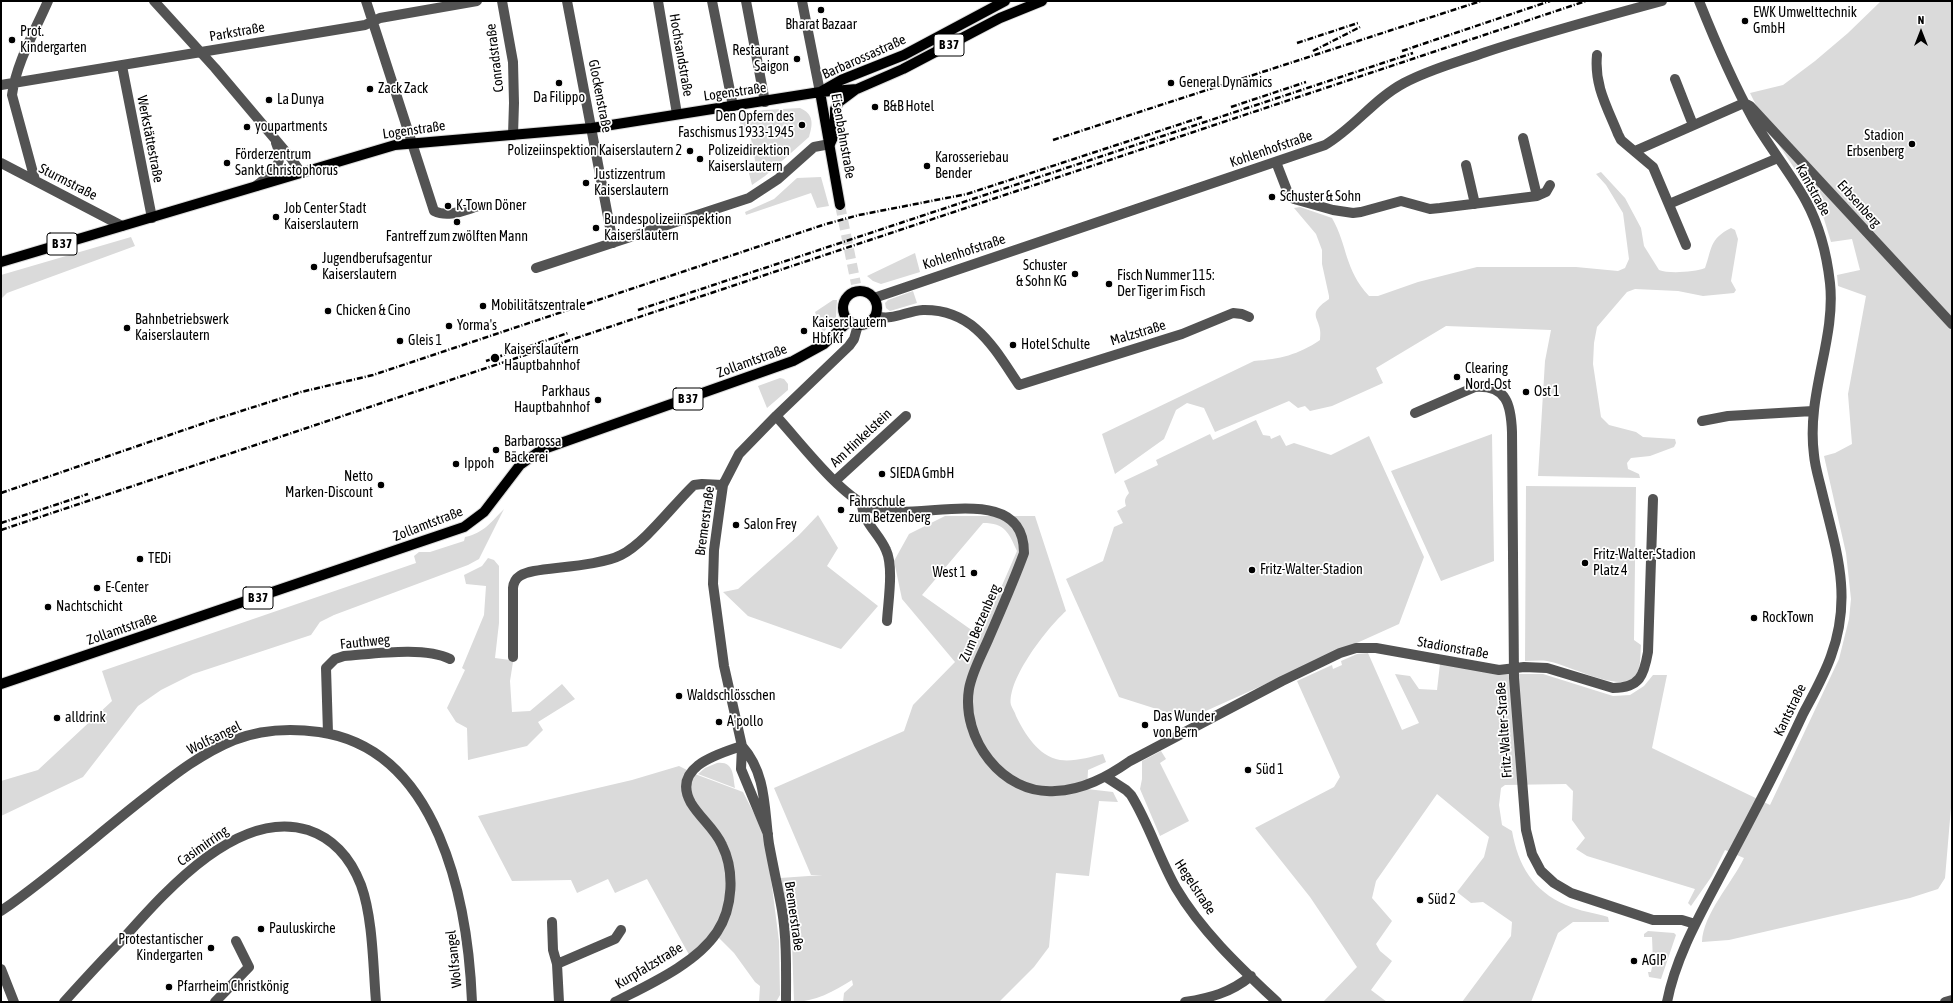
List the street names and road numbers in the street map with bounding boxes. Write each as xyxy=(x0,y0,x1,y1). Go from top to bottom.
street label: Hochsandstraße xyxy=(665,12,697,98)
street label: Parkstraße xyxy=(208,19,266,45)
street label: Conradstraße xyxy=(482,23,508,93)
street label: Barbarossastraße xyxy=(820,31,908,83)
road number: B 37 xyxy=(934,34,964,56)
street label: Glockenstraße xyxy=(585,58,615,134)
street label: Logenstraße xyxy=(703,79,767,105)
street label: Eisenbahnstraße xyxy=(827,92,859,180)
street label: Werkstättestraße xyxy=(133,94,167,184)
street label: Logenstraße xyxy=(382,117,446,143)
street label: Kohlenhofstraße xyxy=(1228,127,1314,171)
street label: Sturmstraße xyxy=(36,160,100,204)
street label: Kantstraße xyxy=(1792,161,1834,219)
street label: Erbsenberg xyxy=(1834,177,1884,231)
street label: Kohlenhofstraße xyxy=(920,231,1008,273)
road number: B 37 xyxy=(47,233,77,255)
street label: Malzstraße xyxy=(1108,317,1168,349)
street label: Zollamtstraße xyxy=(715,341,789,381)
road number: B 37 xyxy=(673,388,703,410)
street label: Am Hinkelstein xyxy=(827,405,895,471)
street label: Bremerstraße xyxy=(692,485,718,557)
street label: Zollamtstraße xyxy=(391,503,465,545)
street label: Zum Betzenberg xyxy=(956,582,1004,664)
road number: B 37 xyxy=(243,587,273,609)
street label: Zollamtstraße xyxy=(85,609,159,649)
street label: Fauthweg xyxy=(339,631,391,653)
street label: Stadionstraße xyxy=(1416,633,1490,663)
street label: Fritz-Walter-Straße xyxy=(1492,681,1516,779)
street label: Kantstraße xyxy=(1770,681,1810,739)
street label: Wolfsangel xyxy=(184,718,244,758)
street label: Casimirring xyxy=(174,822,232,870)
street label: Hegelstraße xyxy=(1171,856,1219,918)
street label: Bremerstraße xyxy=(781,880,807,952)
street label: Wolfsangel xyxy=(443,929,465,989)
street label: Kurpfalzstraße xyxy=(612,939,686,993)

